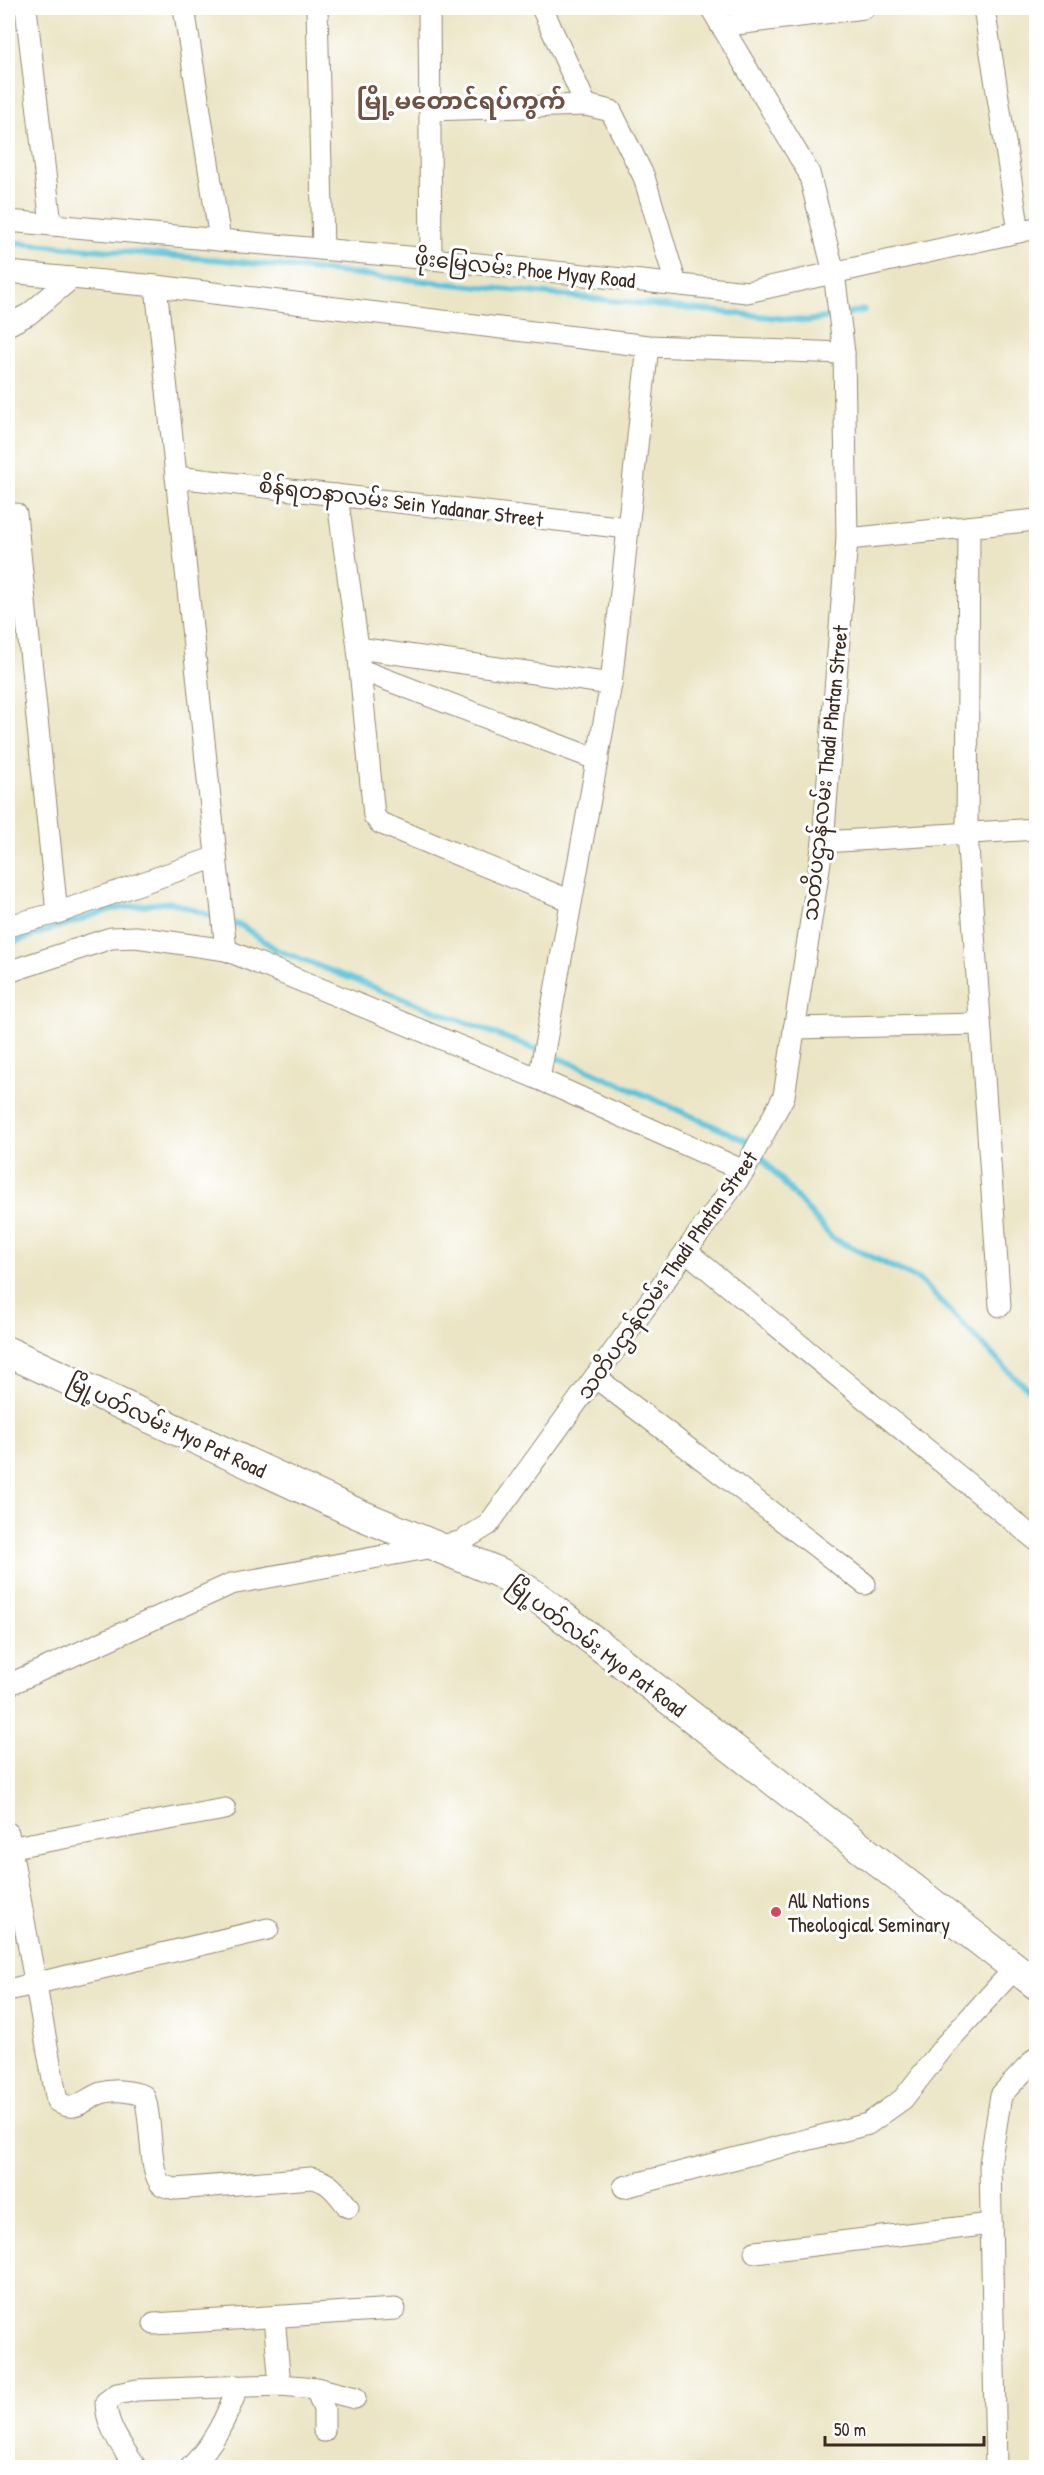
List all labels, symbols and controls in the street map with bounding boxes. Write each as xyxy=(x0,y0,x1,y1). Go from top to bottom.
district label: မြို့မတောင်ရပ်ကွက် xyxy=(356,84,566,120)
street label: ဖိုးမြေလမ်း Phoe Myay Road xyxy=(413,242,637,298)
street label: စိန်ရတနာလမ်း Sein Yadanar Street xyxy=(257,469,546,537)
street label: သတိပဌာန်လမ်း Thadi Phatan Street xyxy=(794,623,858,923)
street label: သတိပဌာန်လမ်း Thadi Phatan Street xyxy=(569,1144,767,1407)
street label: မြို့ပတ်လမ်း Myo Pat Road xyxy=(62,1366,271,1488)
street label: မြို့ပတ်လမ်း Myo Pat Road xyxy=(500,1570,693,1726)
place label: All Nations Theological Seminary xyxy=(788,1886,950,1939)
marker: All Nations Theological Seminary xyxy=(769,1905,783,1919)
scale bar xyxy=(825,2409,984,2447)
text: 50 m xyxy=(834,2417,866,2442)

